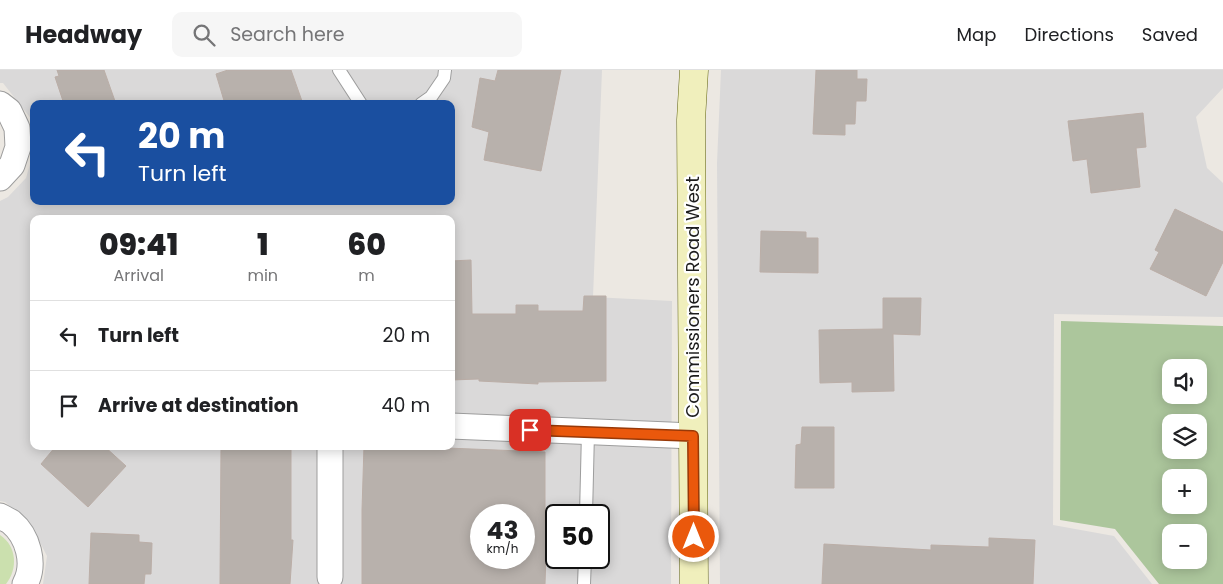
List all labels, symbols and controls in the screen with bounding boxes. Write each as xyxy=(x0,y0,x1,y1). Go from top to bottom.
search box xyxy=(172,12,522,57)
text: Headway xyxy=(25,18,142,51)
icon: search xyxy=(190,21,218,49)
text: Search here xyxy=(230,21,345,48)
text: Map xyxy=(957,22,996,47)
text: Directions xyxy=(1024,22,1114,47)
text: Saved xyxy=(1142,22,1198,47)
text: 20 m xyxy=(138,111,225,160)
icon: left xyxy=(55,120,120,185)
text: Turn left xyxy=(138,158,226,189)
street label: Commissioners Road West xyxy=(680,176,705,418)
text: 09:41 xyxy=(99,223,178,266)
text: 1 xyxy=(257,223,269,266)
text: 60 xyxy=(347,223,386,266)
text: Arrival xyxy=(114,264,164,287)
text: min xyxy=(247,264,278,287)
text: m xyxy=(358,264,375,287)
icon: left xyxy=(55,322,83,350)
text: Turn left xyxy=(98,322,179,349)
text: 20 m xyxy=(382,322,430,349)
map controls xyxy=(1162,359,1207,569)
button: sound xyxy=(1162,359,1207,404)
icon: arrive xyxy=(55,392,83,420)
text: Arrive at destination xyxy=(98,392,299,419)
text: 40 m xyxy=(381,392,430,419)
pin xyxy=(509,409,551,451)
button: layers xyxy=(1162,414,1207,459)
icon: arrive xyxy=(516,416,544,444)
button: + xyxy=(1162,469,1207,514)
speed limit sign: 50 xyxy=(545,504,610,569)
position arrow xyxy=(667,510,719,562)
text: 43 xyxy=(486,513,519,548)
button: − xyxy=(1162,524,1207,569)
text: km/h xyxy=(487,540,518,557)

